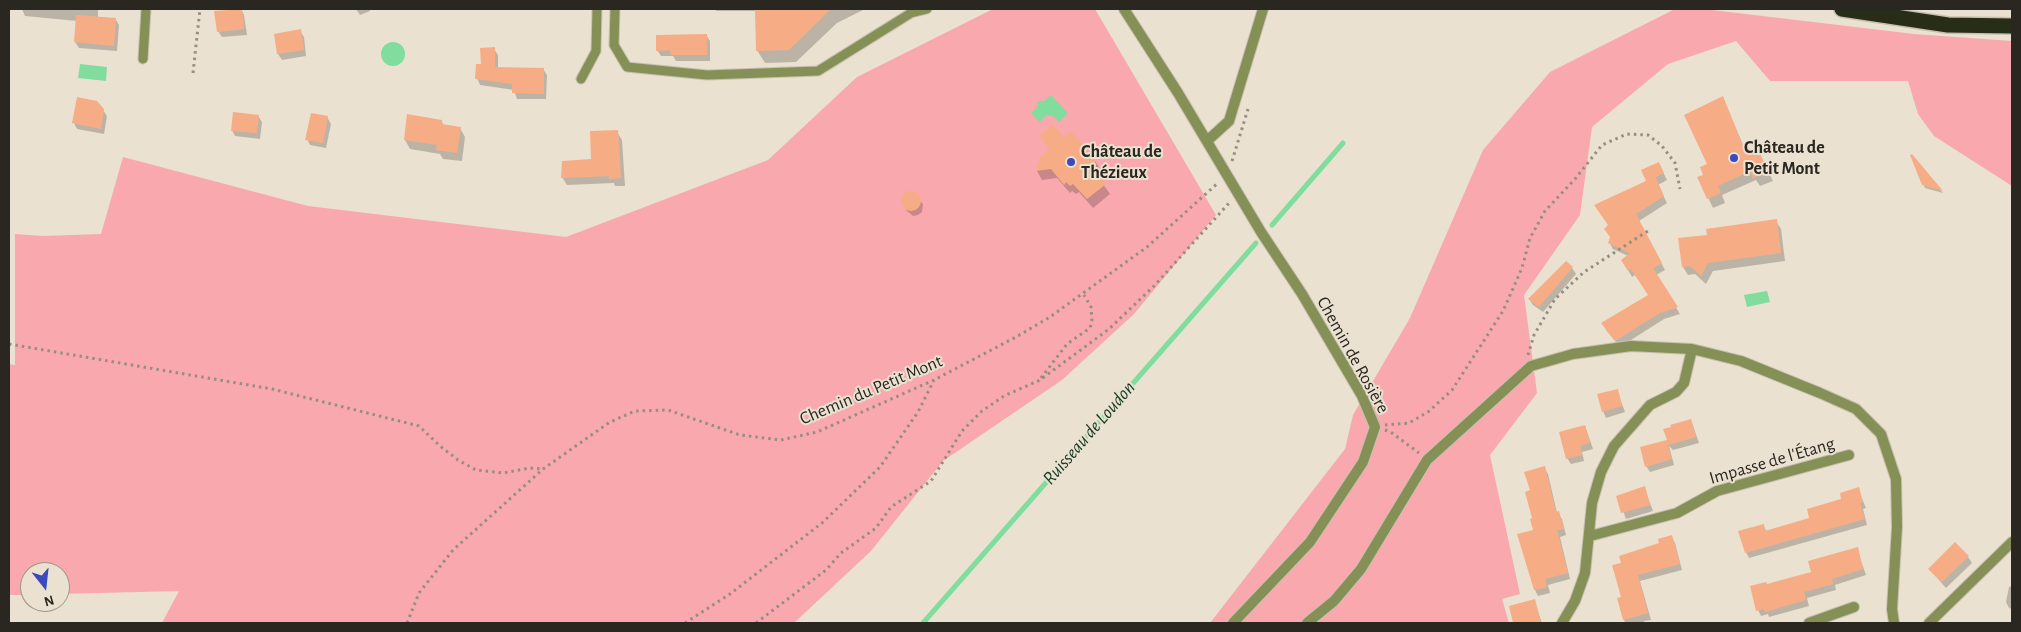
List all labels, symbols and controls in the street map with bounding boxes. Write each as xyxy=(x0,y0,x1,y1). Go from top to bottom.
place label: Château de Petit Mont xyxy=(1744,137,1825,180)
place label: Château de Thézieux xyxy=(1081,141,1162,183)
marker: Château de Petit Mont xyxy=(1728,152,1740,164)
marker: Château de Thézieux xyxy=(1065,156,1077,168)
street label: Chemin de Rosière xyxy=(1312,293,1394,417)
street label: Chemin du Petit Mont xyxy=(796,350,946,430)
water label: Ruisseau de Loudon xyxy=(1038,377,1140,489)
street label: Impasse de l'Étang xyxy=(1707,433,1837,489)
north arrow xyxy=(20,562,70,612)
text: N xyxy=(42,592,55,609)

